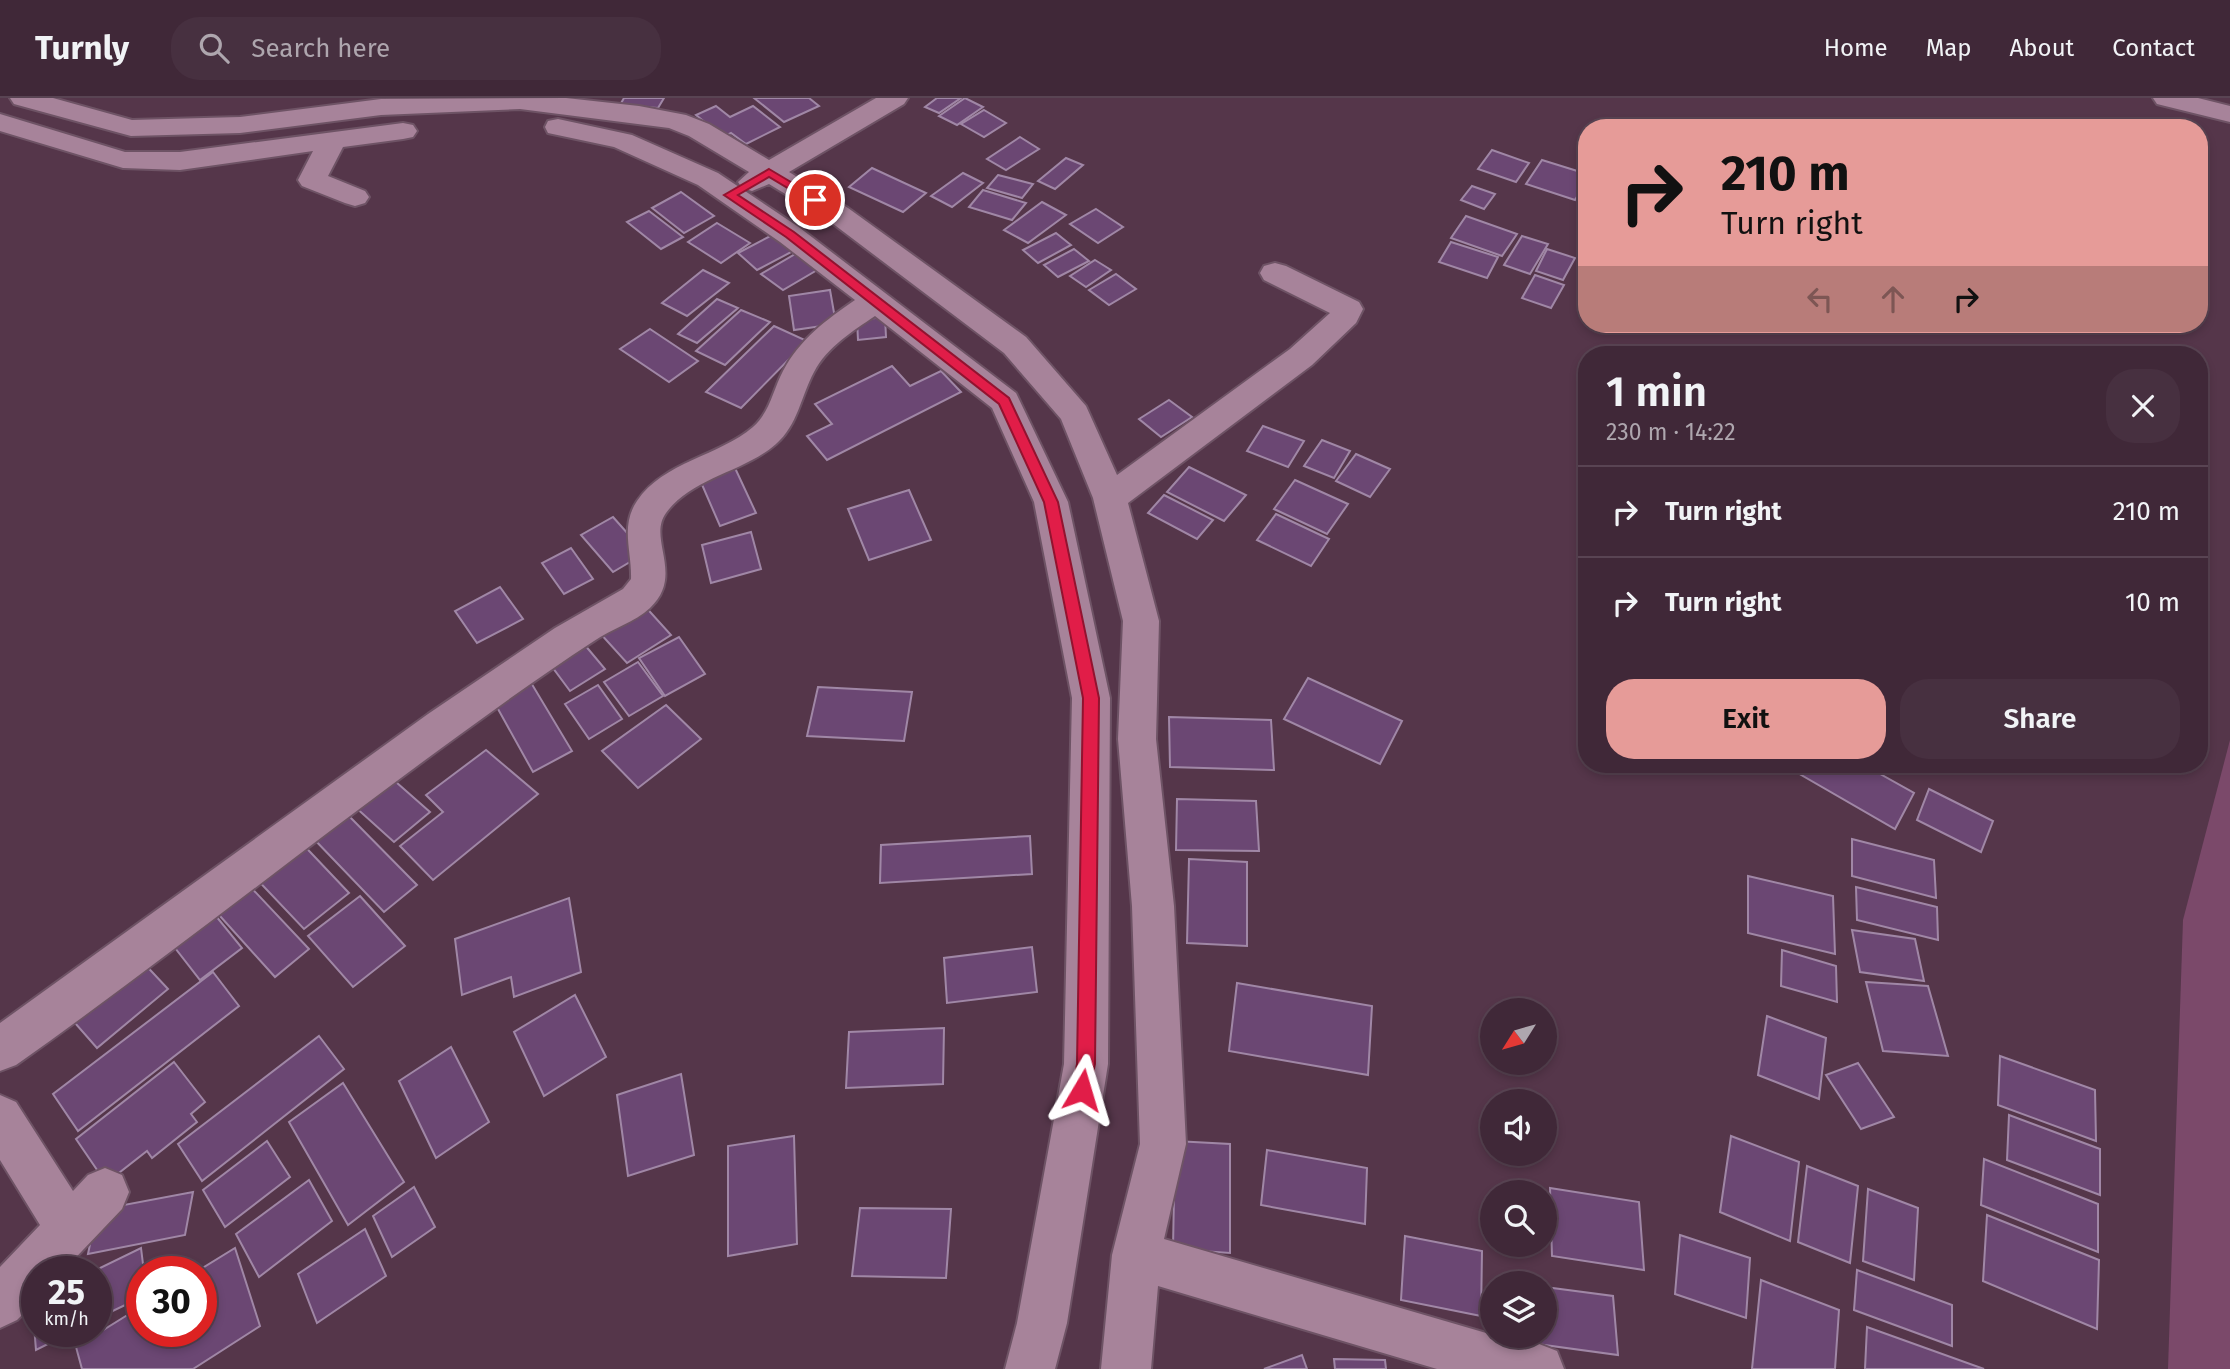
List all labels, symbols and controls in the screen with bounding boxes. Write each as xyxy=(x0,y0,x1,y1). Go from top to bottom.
search box xyxy=(171,17,661,80)
text: Turnly xyxy=(35,28,129,68)
icon: search xyxy=(195,29,233,67)
text: Search here xyxy=(251,33,390,64)
text: Home xyxy=(1824,34,1888,62)
text: Map xyxy=(1926,34,1972,62)
text: About xyxy=(2010,34,2074,62)
text: Contact xyxy=(2112,34,2195,62)
text: 210 m xyxy=(1721,144,1850,203)
icon: right xyxy=(1606,147,1697,238)
pin xyxy=(785,170,845,230)
icon: arrive xyxy=(796,181,834,219)
text: Turn right xyxy=(1721,204,1863,242)
icon: left xyxy=(1801,280,1839,318)
icon: ahead xyxy=(1874,280,1912,318)
icon: right xyxy=(1947,280,1985,318)
text: 1 min xyxy=(1606,367,1707,417)
button: close xyxy=(2106,369,2180,443)
text: 230 m · 14:22 xyxy=(1606,418,1736,446)
icon: right xyxy=(1606,493,1644,531)
text: Turn right xyxy=(1665,496,1782,527)
text: 210 m xyxy=(2113,496,2180,527)
icon: right xyxy=(1606,584,1644,622)
text: Turn right xyxy=(1665,587,1782,618)
text: 10 m xyxy=(2125,587,2180,618)
button: Exit xyxy=(1606,679,1886,759)
button: Share xyxy=(1900,679,2180,759)
north arrow xyxy=(1480,998,1558,1074)
map controls xyxy=(1480,998,1557,1348)
position arrow xyxy=(1045,1053,1119,1127)
button: sound xyxy=(1480,1089,1557,1166)
button: search xyxy=(1480,1180,1557,1257)
speed limit sign: 30 xyxy=(126,1256,217,1347)
text: 25 xyxy=(48,1271,85,1313)
button: layers xyxy=(1480,1271,1557,1348)
text: km/h xyxy=(44,1308,89,1330)

